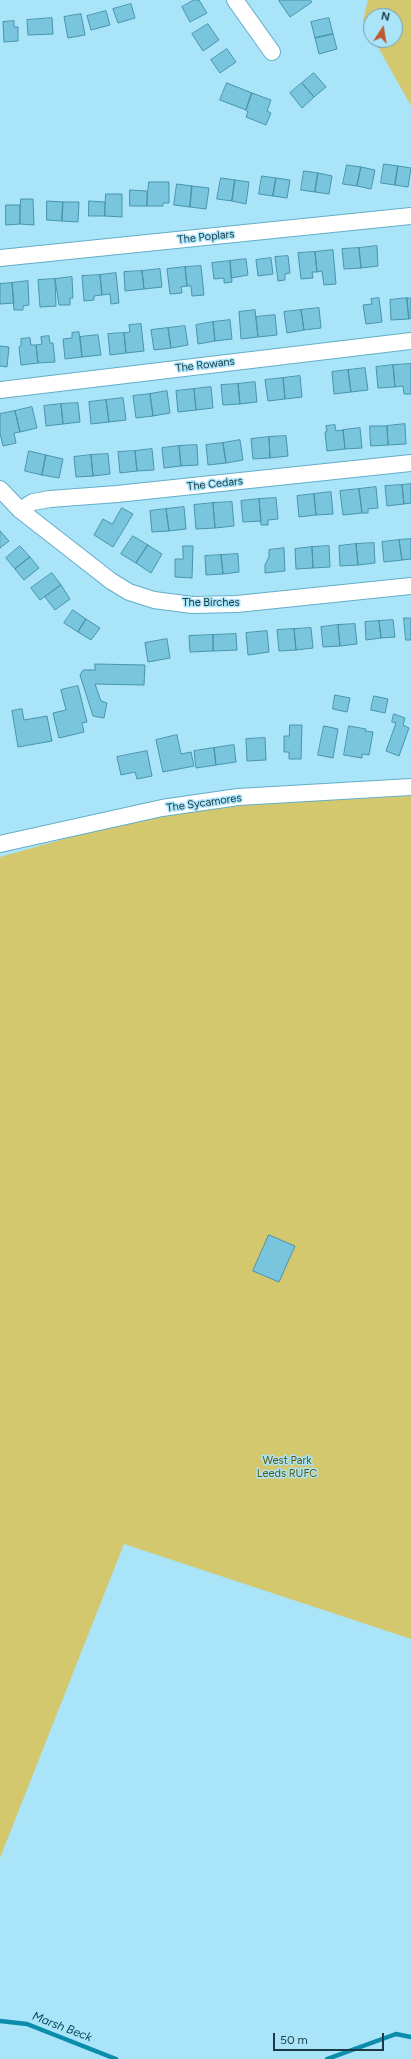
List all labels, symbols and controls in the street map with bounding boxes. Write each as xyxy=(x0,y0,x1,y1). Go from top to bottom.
north arrow xyxy=(363,8,403,48)
text: N xyxy=(380,10,391,24)
street label: The Poplars xyxy=(177,227,235,247)
street label: The Rowans xyxy=(175,355,235,375)
street label: The Cedars xyxy=(187,475,243,493)
street label: The Birches xyxy=(182,596,240,610)
street label: The Sycamores xyxy=(166,791,242,815)
park label: West Park Leeds RUFC xyxy=(257,1454,317,1480)
water label: Marsh Beck xyxy=(30,2009,94,2045)
scale bar xyxy=(275,2025,386,2051)
text: 50 m xyxy=(280,2033,308,2047)

